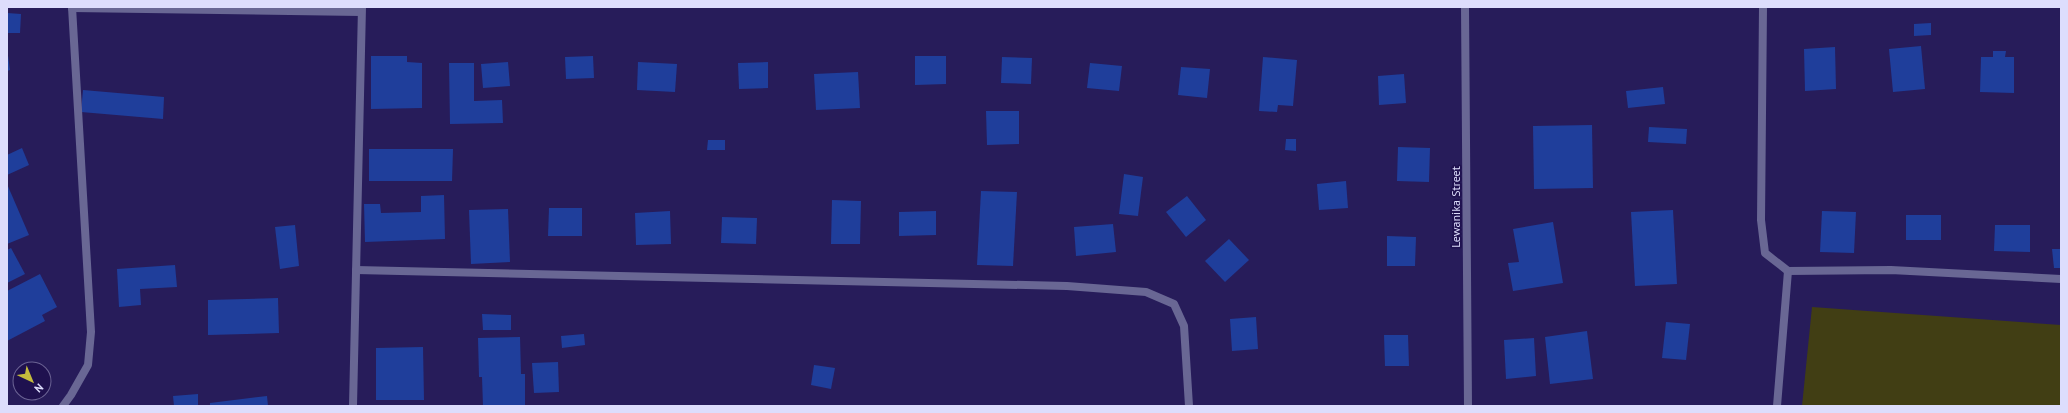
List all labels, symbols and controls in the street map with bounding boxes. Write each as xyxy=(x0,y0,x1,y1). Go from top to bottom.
street label: Lewanika Street xyxy=(1448,166,1463,248)
north arrow xyxy=(12,361,52,401)
text: N xyxy=(31,381,46,396)

